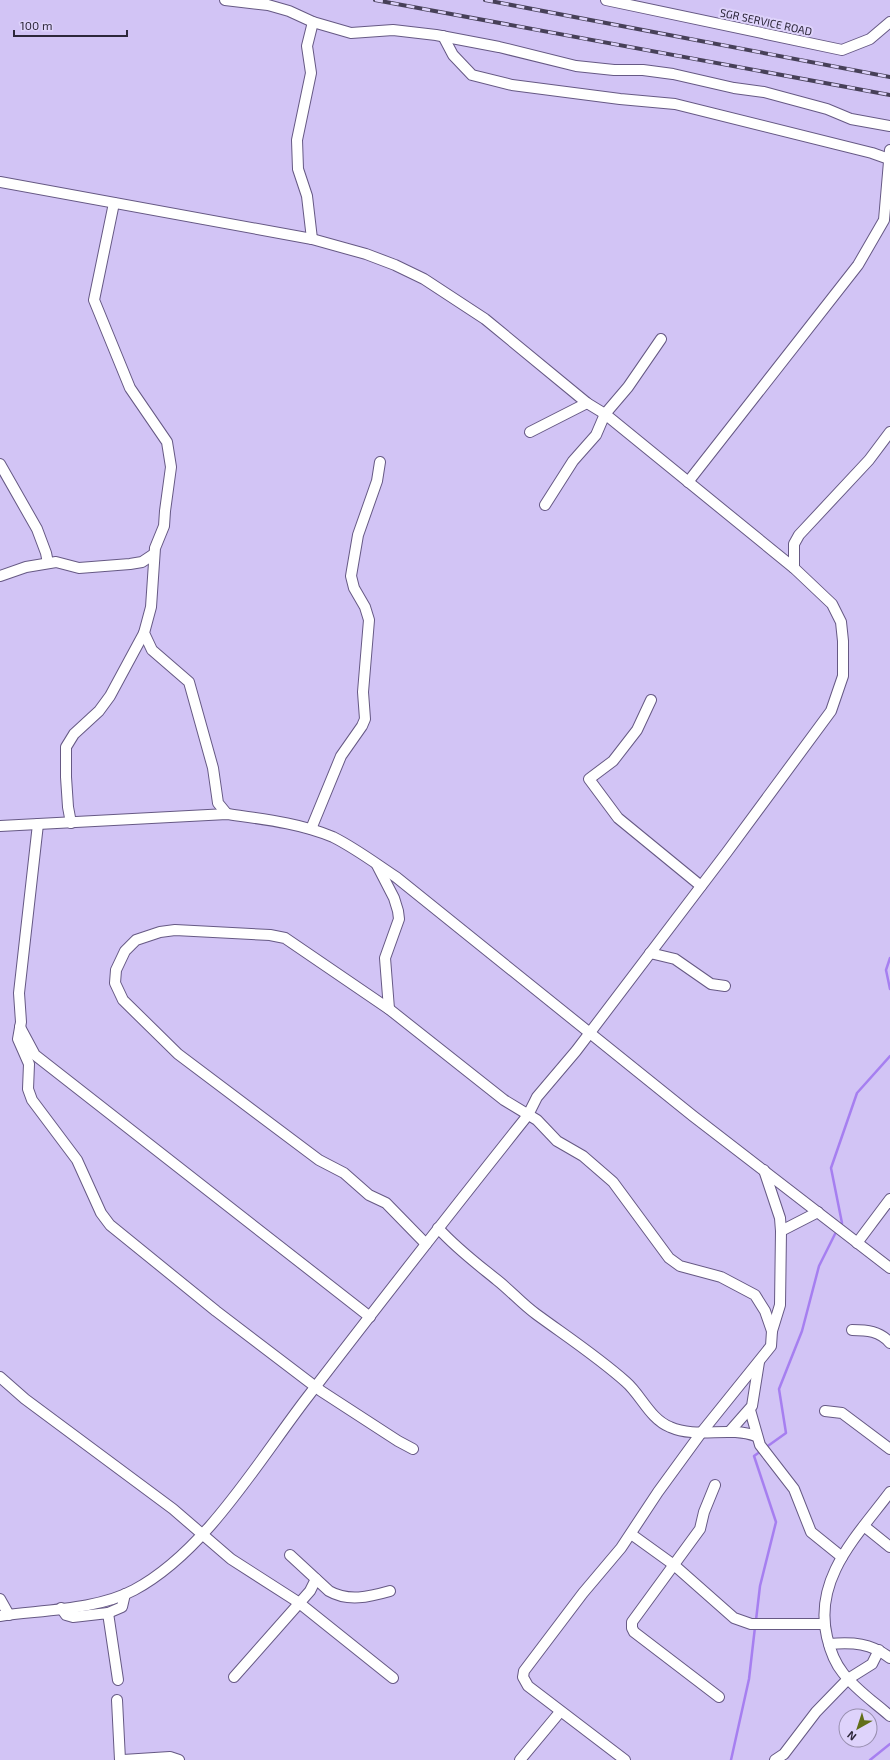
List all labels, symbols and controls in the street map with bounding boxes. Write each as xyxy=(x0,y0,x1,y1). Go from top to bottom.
street label: SGR SERVICE ROAD xyxy=(719,5,813,38)
scale bar xyxy=(14,12,127,38)
text: 100 m xyxy=(20,18,52,32)
north arrow xyxy=(838,1708,878,1748)
text: N xyxy=(844,1729,859,1744)

